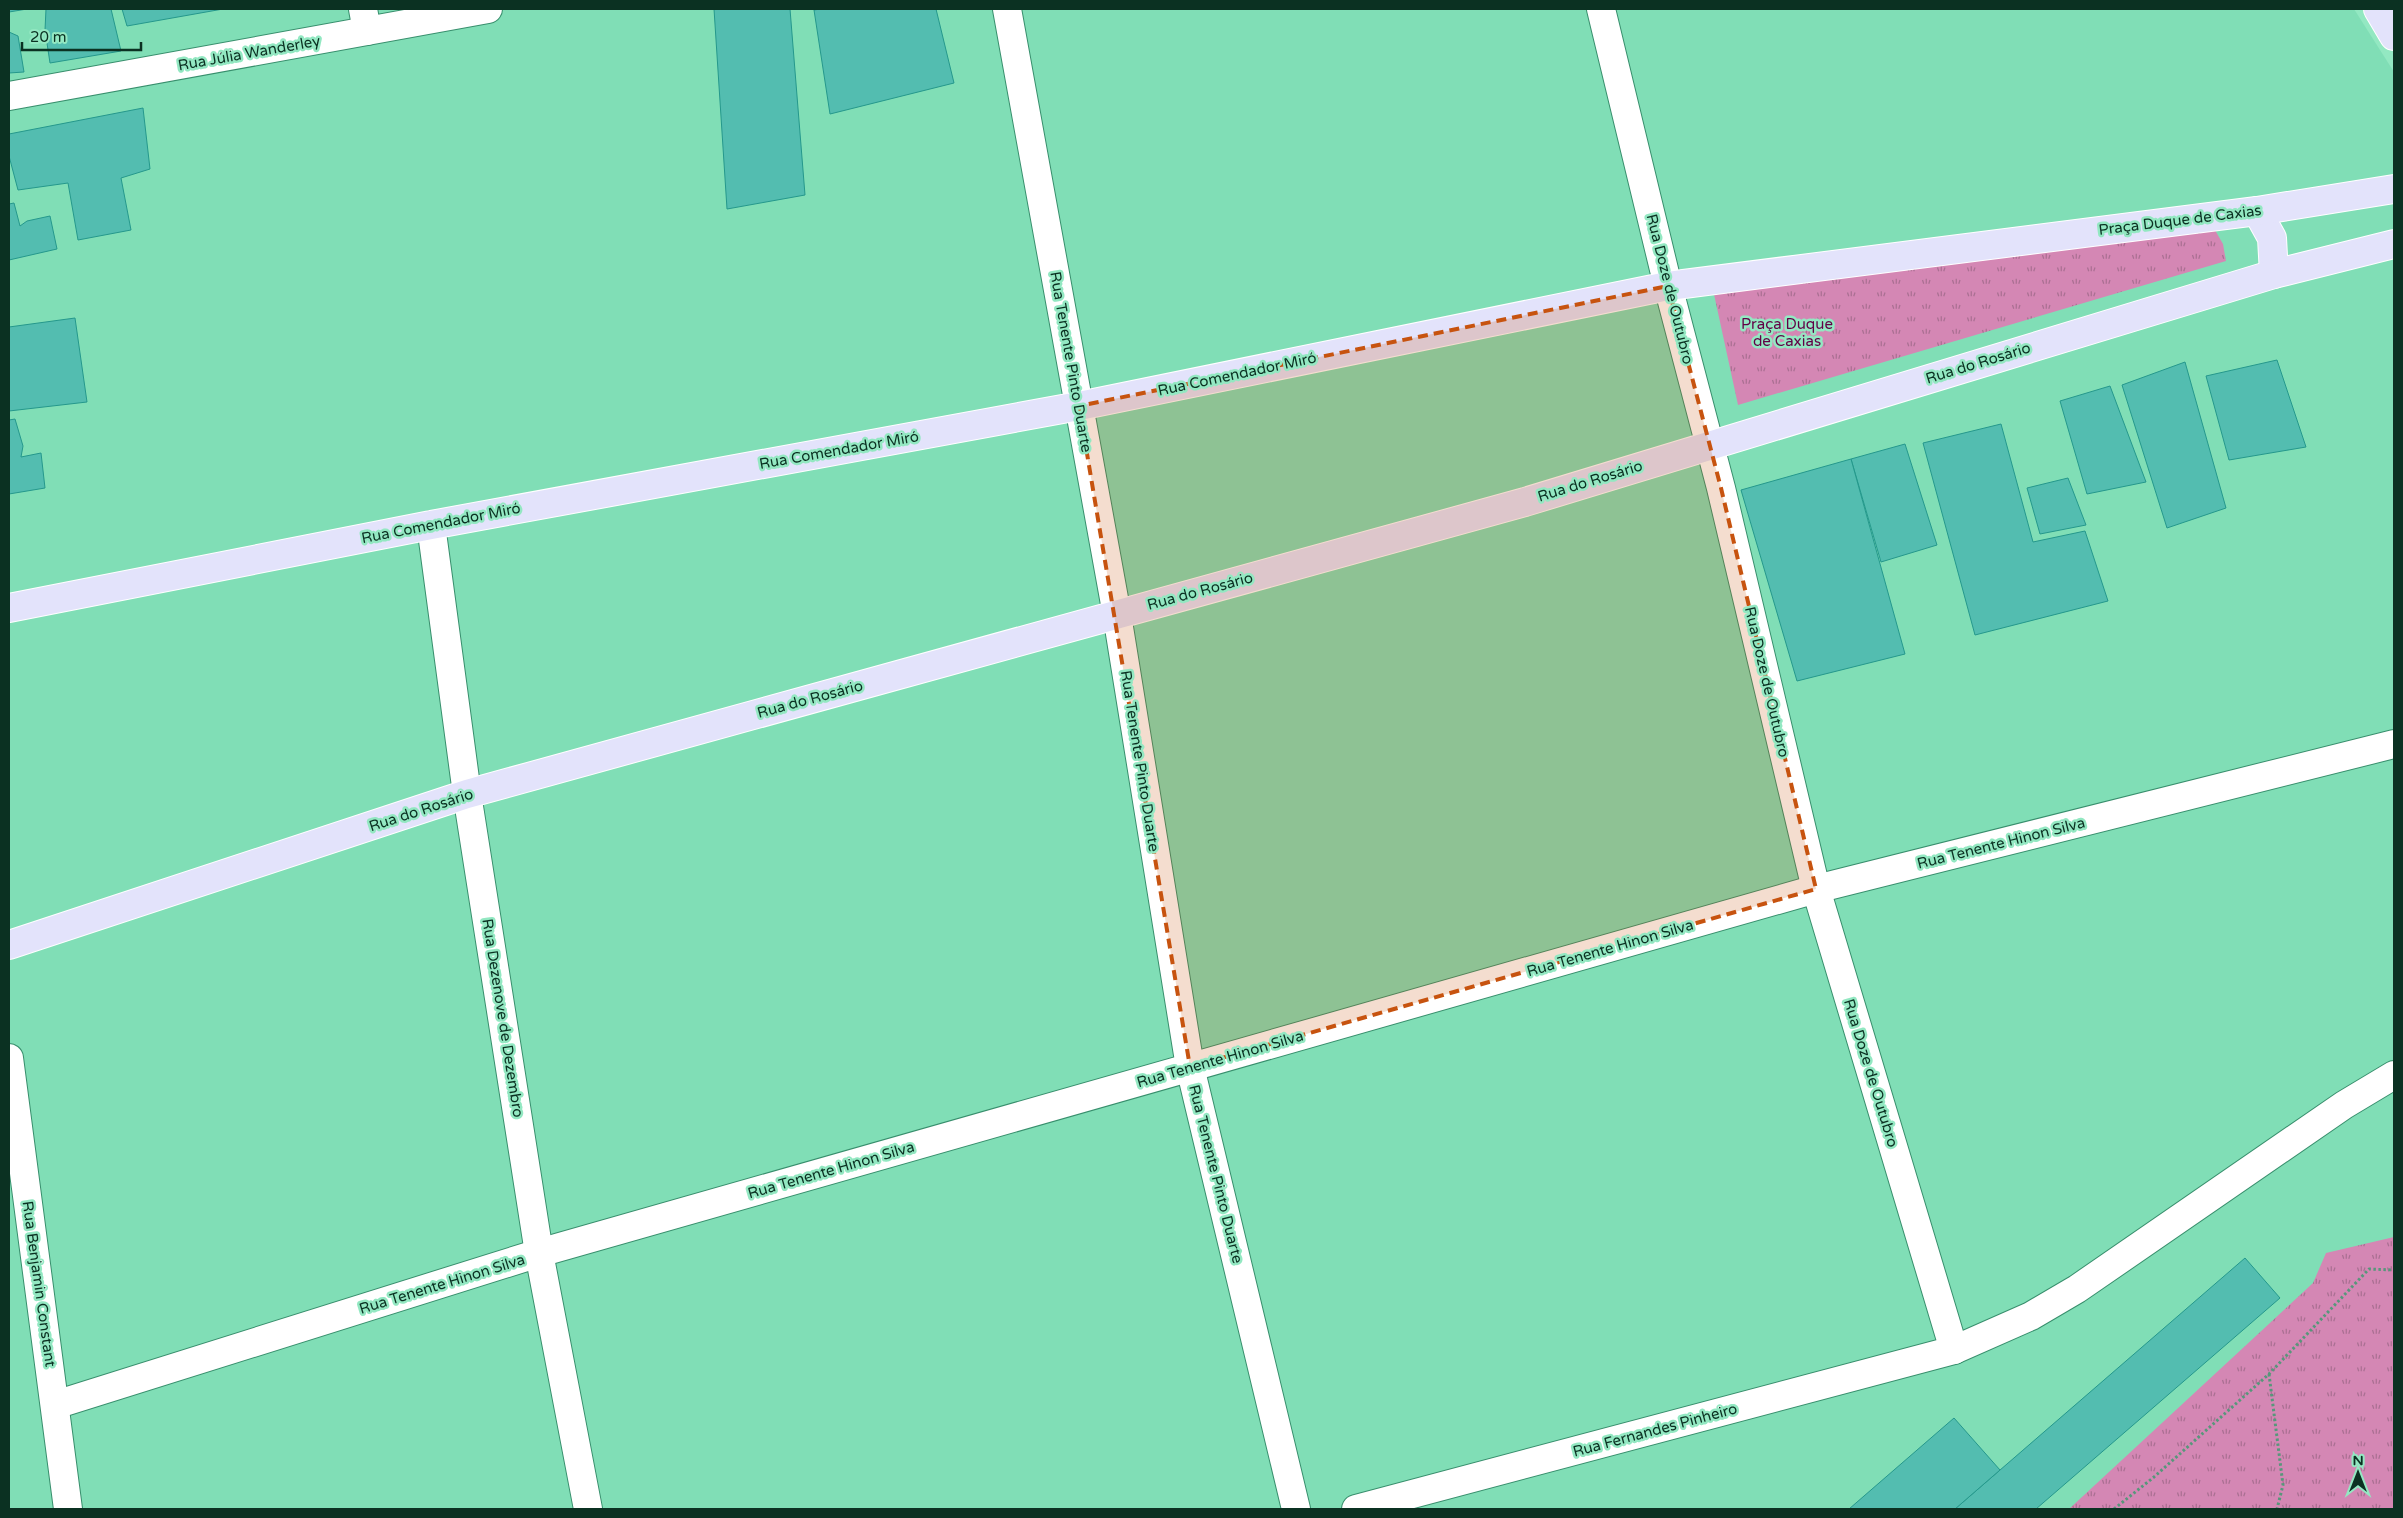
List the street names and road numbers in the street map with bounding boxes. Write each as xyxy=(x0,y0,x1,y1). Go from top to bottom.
street label: Rua Júlia Wanderley xyxy=(176,32,322,74)
street label: Praça Duque de Caxias xyxy=(2098,201,2262,239)
street label: Rua Doze de Outubro xyxy=(1643,212,1697,366)
street label: Rua Tenente Pinto Duarte xyxy=(1046,270,1096,454)
street label: Rua do Rosário xyxy=(1923,339,2033,387)
street label: Rua Comendador Miró xyxy=(1156,348,1318,400)
street label: Rua Comendador Miró xyxy=(758,427,920,473)
street label: Rua do Rosário xyxy=(1535,457,1645,505)
street label: Rua Comendador Miró xyxy=(360,499,522,547)
street label: Rua do Rosário xyxy=(1145,568,1255,614)
street label: Rua Doze de Outubro xyxy=(1741,605,1793,759)
street label: Rua Tenente Pinto Duarte xyxy=(1117,669,1163,853)
street label: Rua do Rosário xyxy=(755,676,865,722)
street label: Rua do Rosário xyxy=(367,785,475,835)
street label: Rua Tenente Hinon Silva xyxy=(1915,813,2087,873)
street label: Rua Tenente Hinon Silva xyxy=(1525,916,1695,980)
street label: Rua Dezenove de Dezembro xyxy=(478,917,528,1119)
street label: Rua Doze de Outubro xyxy=(1840,997,1902,1149)
street label: Rua Tenente Hinon Silva xyxy=(1135,1027,1305,1091)
street label: Rua Tenente Pinto Duarte xyxy=(1185,1083,1247,1265)
street label: Rua Tenente Hinon Silva xyxy=(746,1138,916,1202)
street label: Rua Benjamin Constant xyxy=(18,1200,60,1368)
street label: Rua Tenente Hinon Silva xyxy=(357,1250,527,1318)
street label: Rua Fernandes Pinheiro xyxy=(1571,1399,1739,1461)

